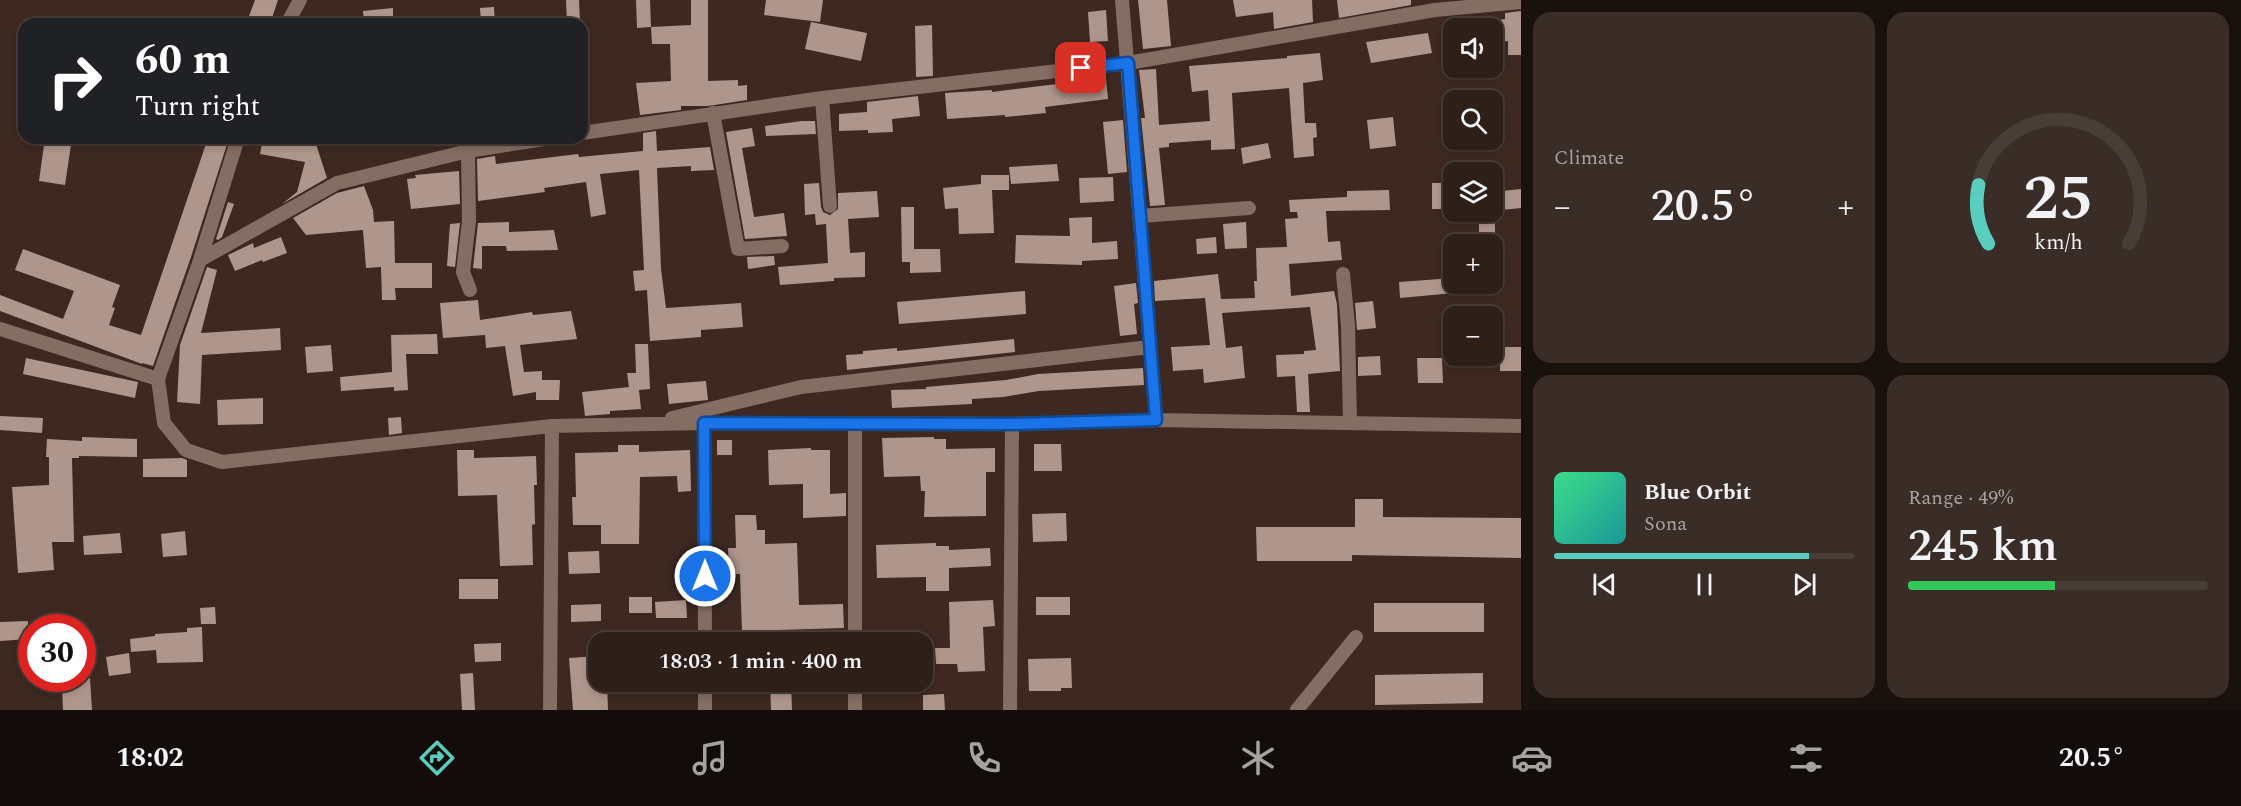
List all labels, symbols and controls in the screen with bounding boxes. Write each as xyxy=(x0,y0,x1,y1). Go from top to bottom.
map controls xyxy=(1443,18,1503,366)
button: sound xyxy=(1443,18,1503,78)
text: 60 m xyxy=(135,29,230,92)
icon: right xyxy=(36,42,114,120)
pin xyxy=(1055,42,1106,93)
icon: arrive xyxy=(1064,51,1097,84)
text: Turn right xyxy=(135,86,260,128)
button: search xyxy=(1443,90,1503,150)
text: Climate xyxy=(1554,143,1624,173)
text: 25 xyxy=(2023,152,2093,247)
button: layers xyxy=(1443,162,1503,222)
text: 20.5° xyxy=(1651,172,1757,241)
text: − xyxy=(1554,182,1571,232)
text: + xyxy=(1837,182,1854,232)
text: km/h xyxy=(2034,227,2082,260)
button: + xyxy=(1443,234,1503,294)
button: − xyxy=(1443,306,1503,366)
text: Blue Orbit xyxy=(1644,476,1751,509)
text: Range · 49% xyxy=(1908,483,2013,513)
text: Sona xyxy=(1644,509,1687,539)
text: 245 km xyxy=(1908,512,2058,581)
position arrow xyxy=(673,544,737,608)
icon: previous xyxy=(1588,568,1621,601)
icon: pause xyxy=(1688,568,1721,601)
icon: next xyxy=(1788,568,1821,601)
speed limit sign: 30 xyxy=(18,614,96,692)
text: 18:03 · 1 min · 400 m xyxy=(659,645,862,678)
text: 18:02 xyxy=(116,737,184,779)
icon: directions xyxy=(416,737,458,779)
icon: music xyxy=(689,737,731,779)
icon: phone xyxy=(963,737,1005,779)
icon: climate xyxy=(1237,737,1279,779)
icon: car xyxy=(1511,737,1553,779)
icon: filters xyxy=(1785,737,1827,779)
text: 20.5° xyxy=(2059,737,2125,779)

